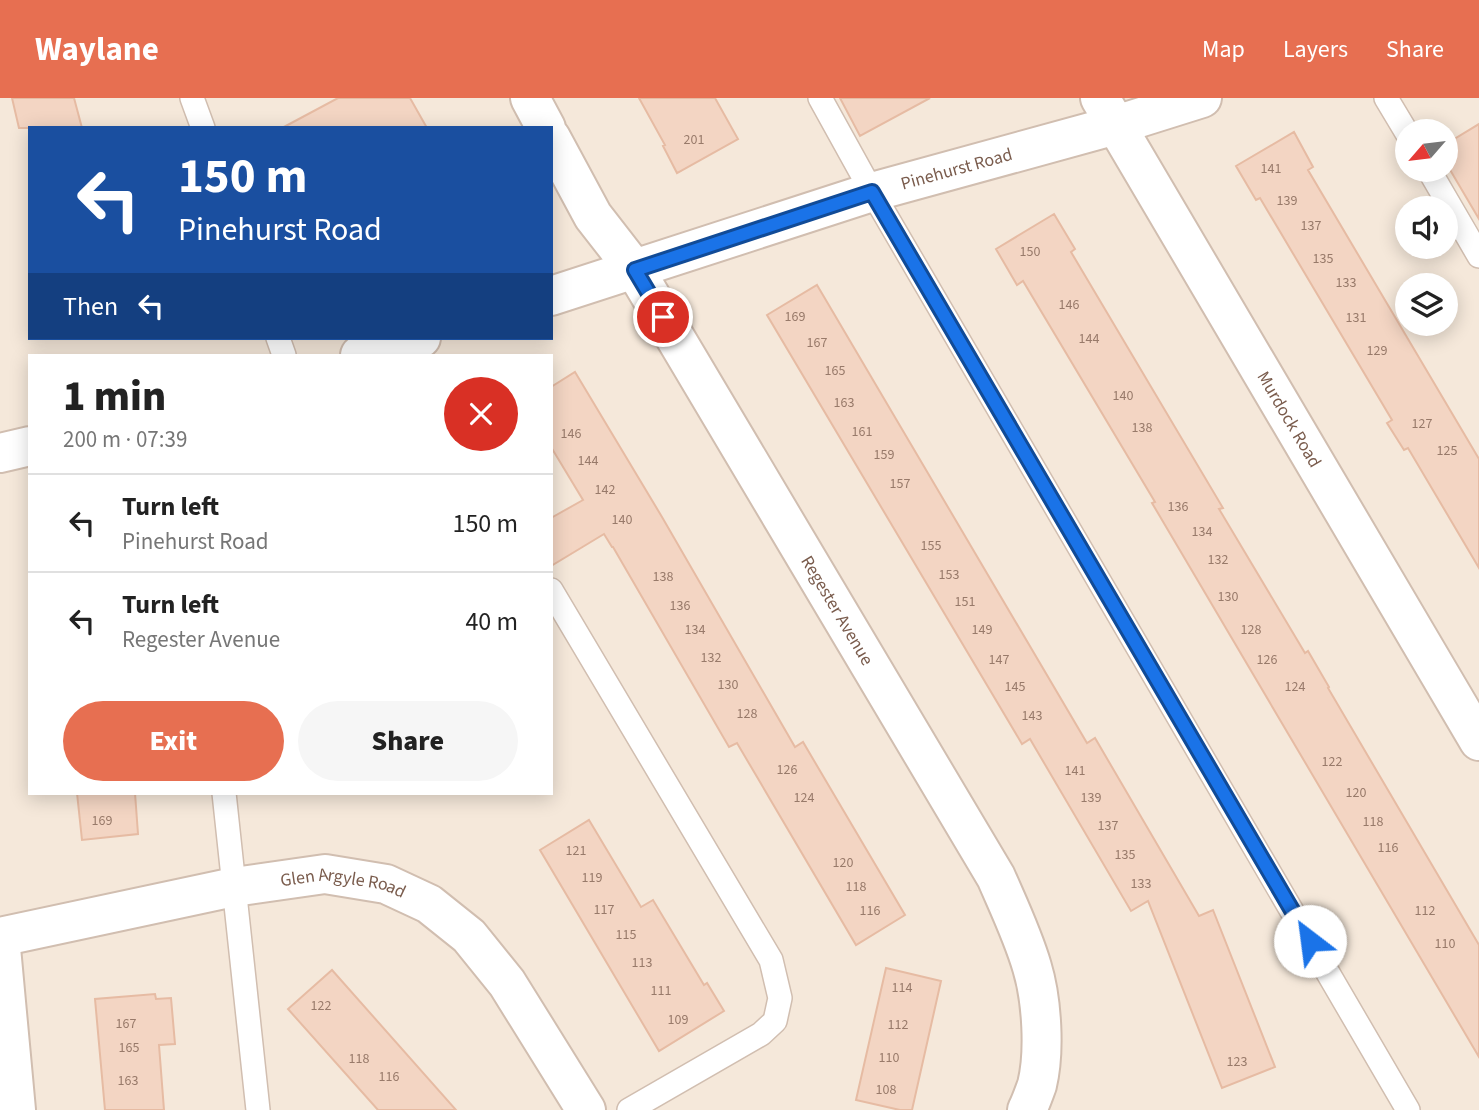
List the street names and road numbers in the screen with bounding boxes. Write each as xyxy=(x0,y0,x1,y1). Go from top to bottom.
street label: Pinehurst Road xyxy=(898,142,1015,196)
street label: Murdock Road xyxy=(1251,366,1328,472)
street label: Regester Avenue xyxy=(795,551,880,670)
street label: Glen Argyle Road xyxy=(279,861,410,904)

